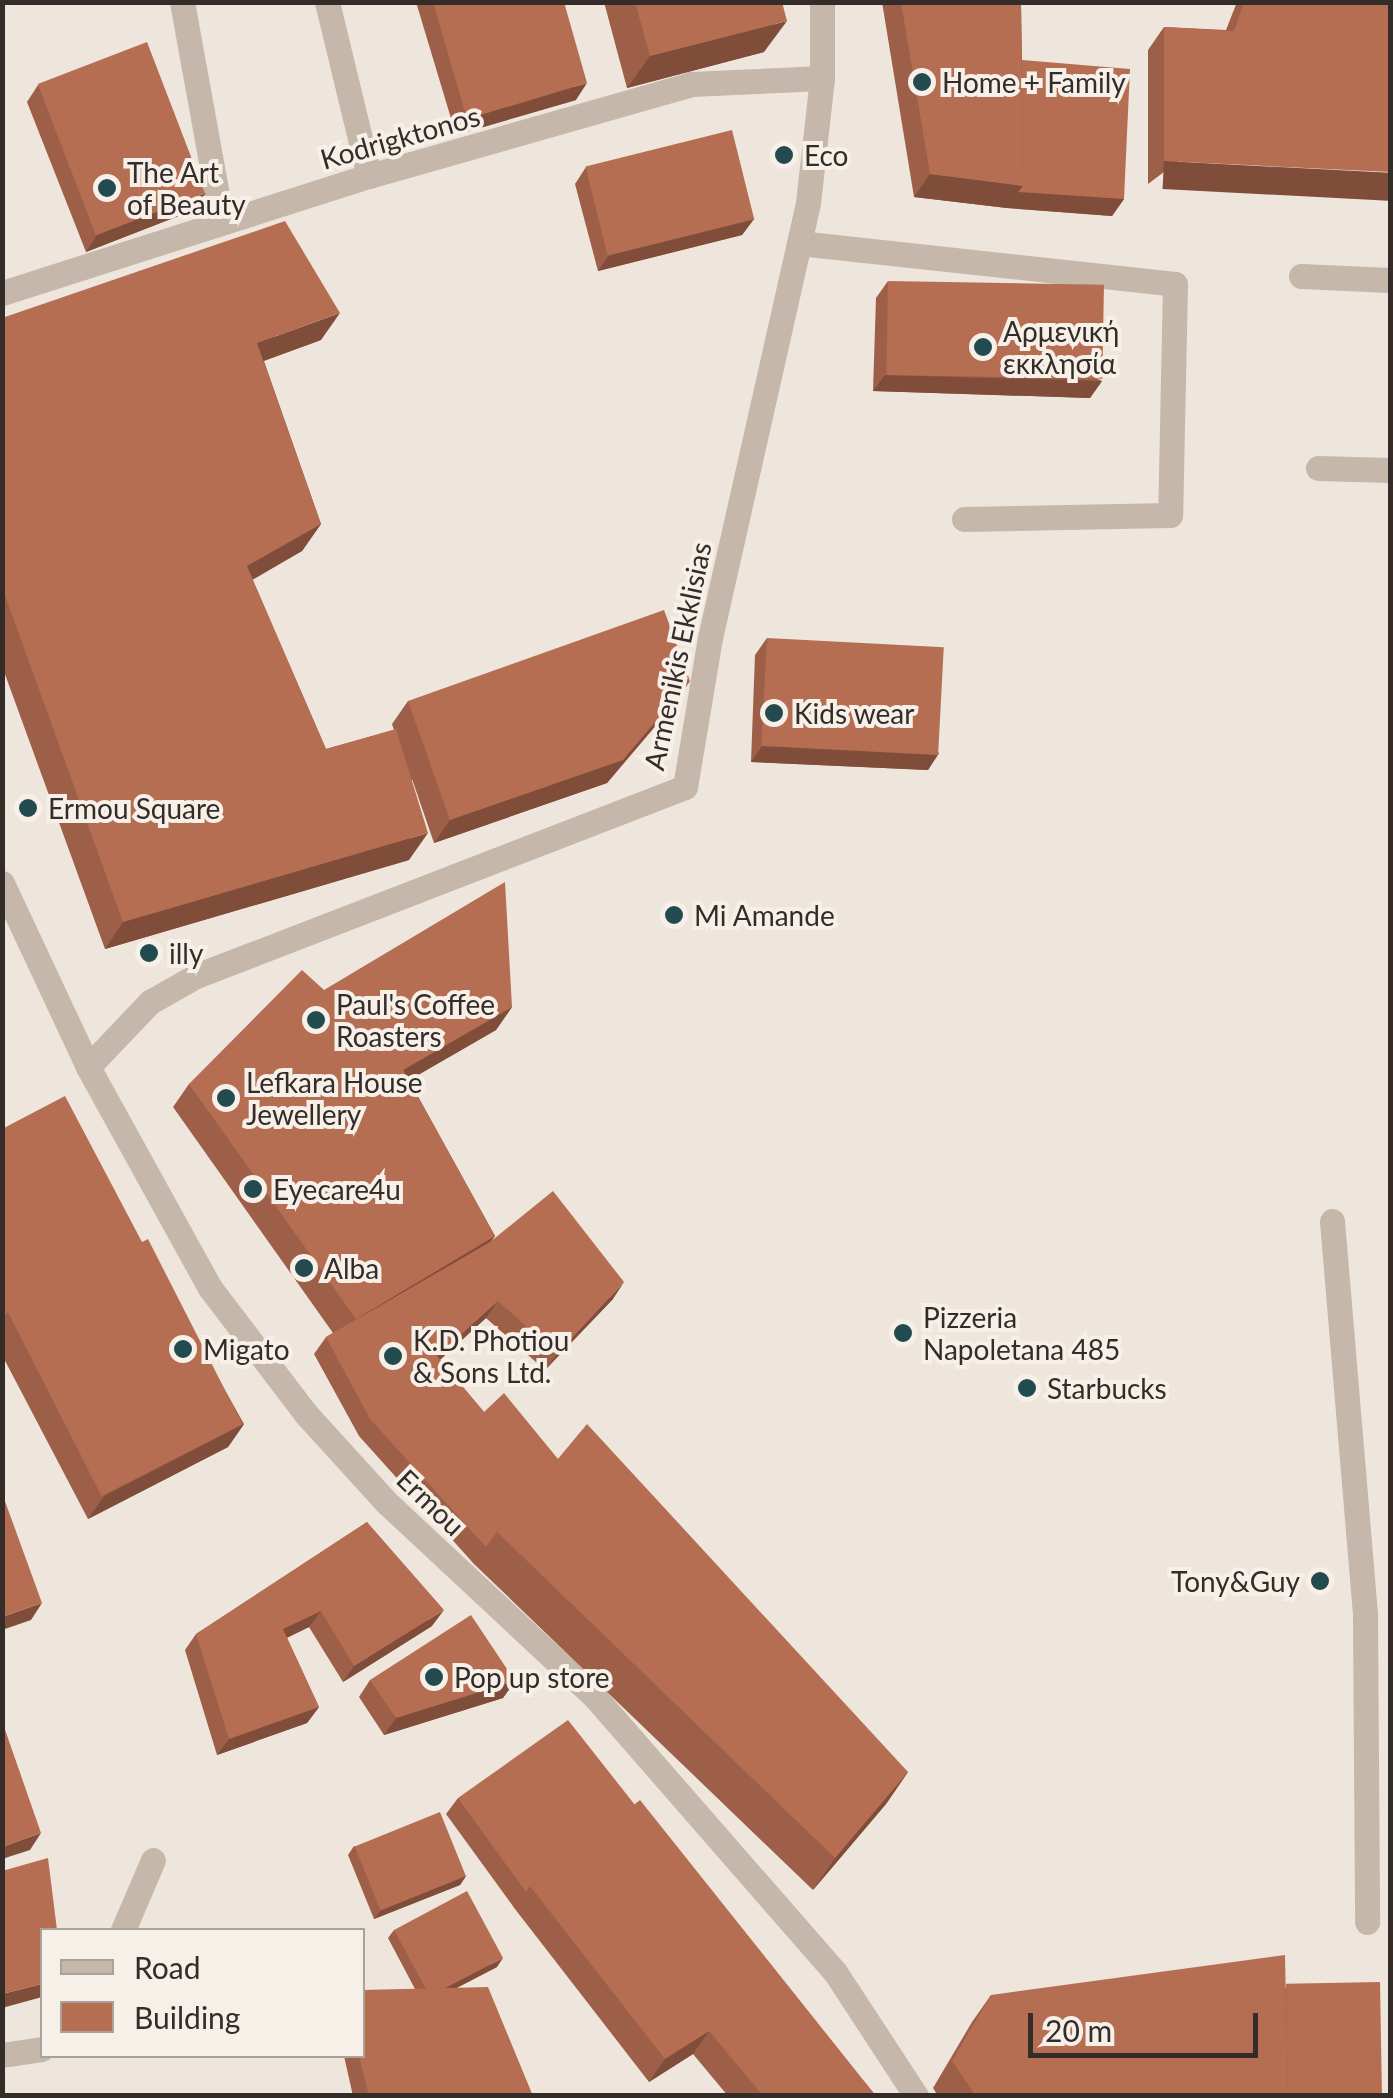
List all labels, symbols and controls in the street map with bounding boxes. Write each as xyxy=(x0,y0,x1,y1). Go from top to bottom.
place label: Home + Family xyxy=(942,65,1126,99)
marker: Home + Family xyxy=(911,71,933,93)
street label: Kodrigktonos xyxy=(316,98,484,176)
place label: Eco xyxy=(804,138,848,172)
marker: Eco xyxy=(773,144,795,166)
place label: The Art of Beauty xyxy=(127,155,246,221)
marker: The Art of Beauty xyxy=(96,177,118,199)
place label: Αρμενική εκκλησία xyxy=(1003,314,1119,380)
marker: Αρμενική εκκλησία xyxy=(972,336,994,358)
street label: Armenikis Ekklisias xyxy=(636,539,718,773)
place label: Kids wear xyxy=(794,696,915,730)
marker: Kids wear xyxy=(763,702,785,724)
place label: Ermou Square xyxy=(48,791,220,825)
marker: Ermou Square xyxy=(17,797,39,819)
place label: Mi Amande xyxy=(694,898,836,932)
marker: Mi Amande xyxy=(663,904,685,926)
place label: illy xyxy=(169,936,203,970)
marker: illy xyxy=(138,942,160,964)
place label: Paul's Coffee Roasters xyxy=(336,987,495,1053)
marker: Paul's Coffee Roasters xyxy=(305,1009,327,1031)
place label: Lefkara House Jewellery xyxy=(246,1065,422,1131)
marker: Lefkara House Jewellery xyxy=(215,1087,237,1109)
place label: Eyecare4u xyxy=(273,1172,401,1206)
marker: Eyecare4u xyxy=(242,1178,264,1200)
place label: Alba xyxy=(324,1251,379,1285)
marker: Alba xyxy=(293,1257,315,1279)
place label: Pizzeria Napoletana 485 xyxy=(923,1300,1120,1366)
marker: Pizzeria Napoletana 485 xyxy=(892,1322,914,1344)
place label: K.D. Photiou & Sons Ltd. xyxy=(413,1323,569,1389)
place label: Migato xyxy=(203,1332,290,1366)
marker: Migato xyxy=(172,1338,194,1360)
marker: K.D. Photiou & Sons Ltd. xyxy=(382,1345,404,1367)
place label: Starbucks xyxy=(1047,1371,1167,1405)
marker: Starbucks xyxy=(1016,1377,1038,1399)
street label: Ermou xyxy=(390,1462,472,1542)
place label: Tony&Guy xyxy=(1171,1564,1300,1598)
marker: Tony&Guy xyxy=(1309,1570,1331,1592)
place label: Pop up store xyxy=(454,1660,610,1694)
marker: Pop up store xyxy=(423,1666,445,1688)
legend xyxy=(40,1928,365,2058)
text: Road xyxy=(134,1949,201,1985)
scale bar xyxy=(1033,1993,1263,2055)
text: Building xyxy=(134,1999,240,2035)
text: 20 m xyxy=(1045,2012,1112,2048)

